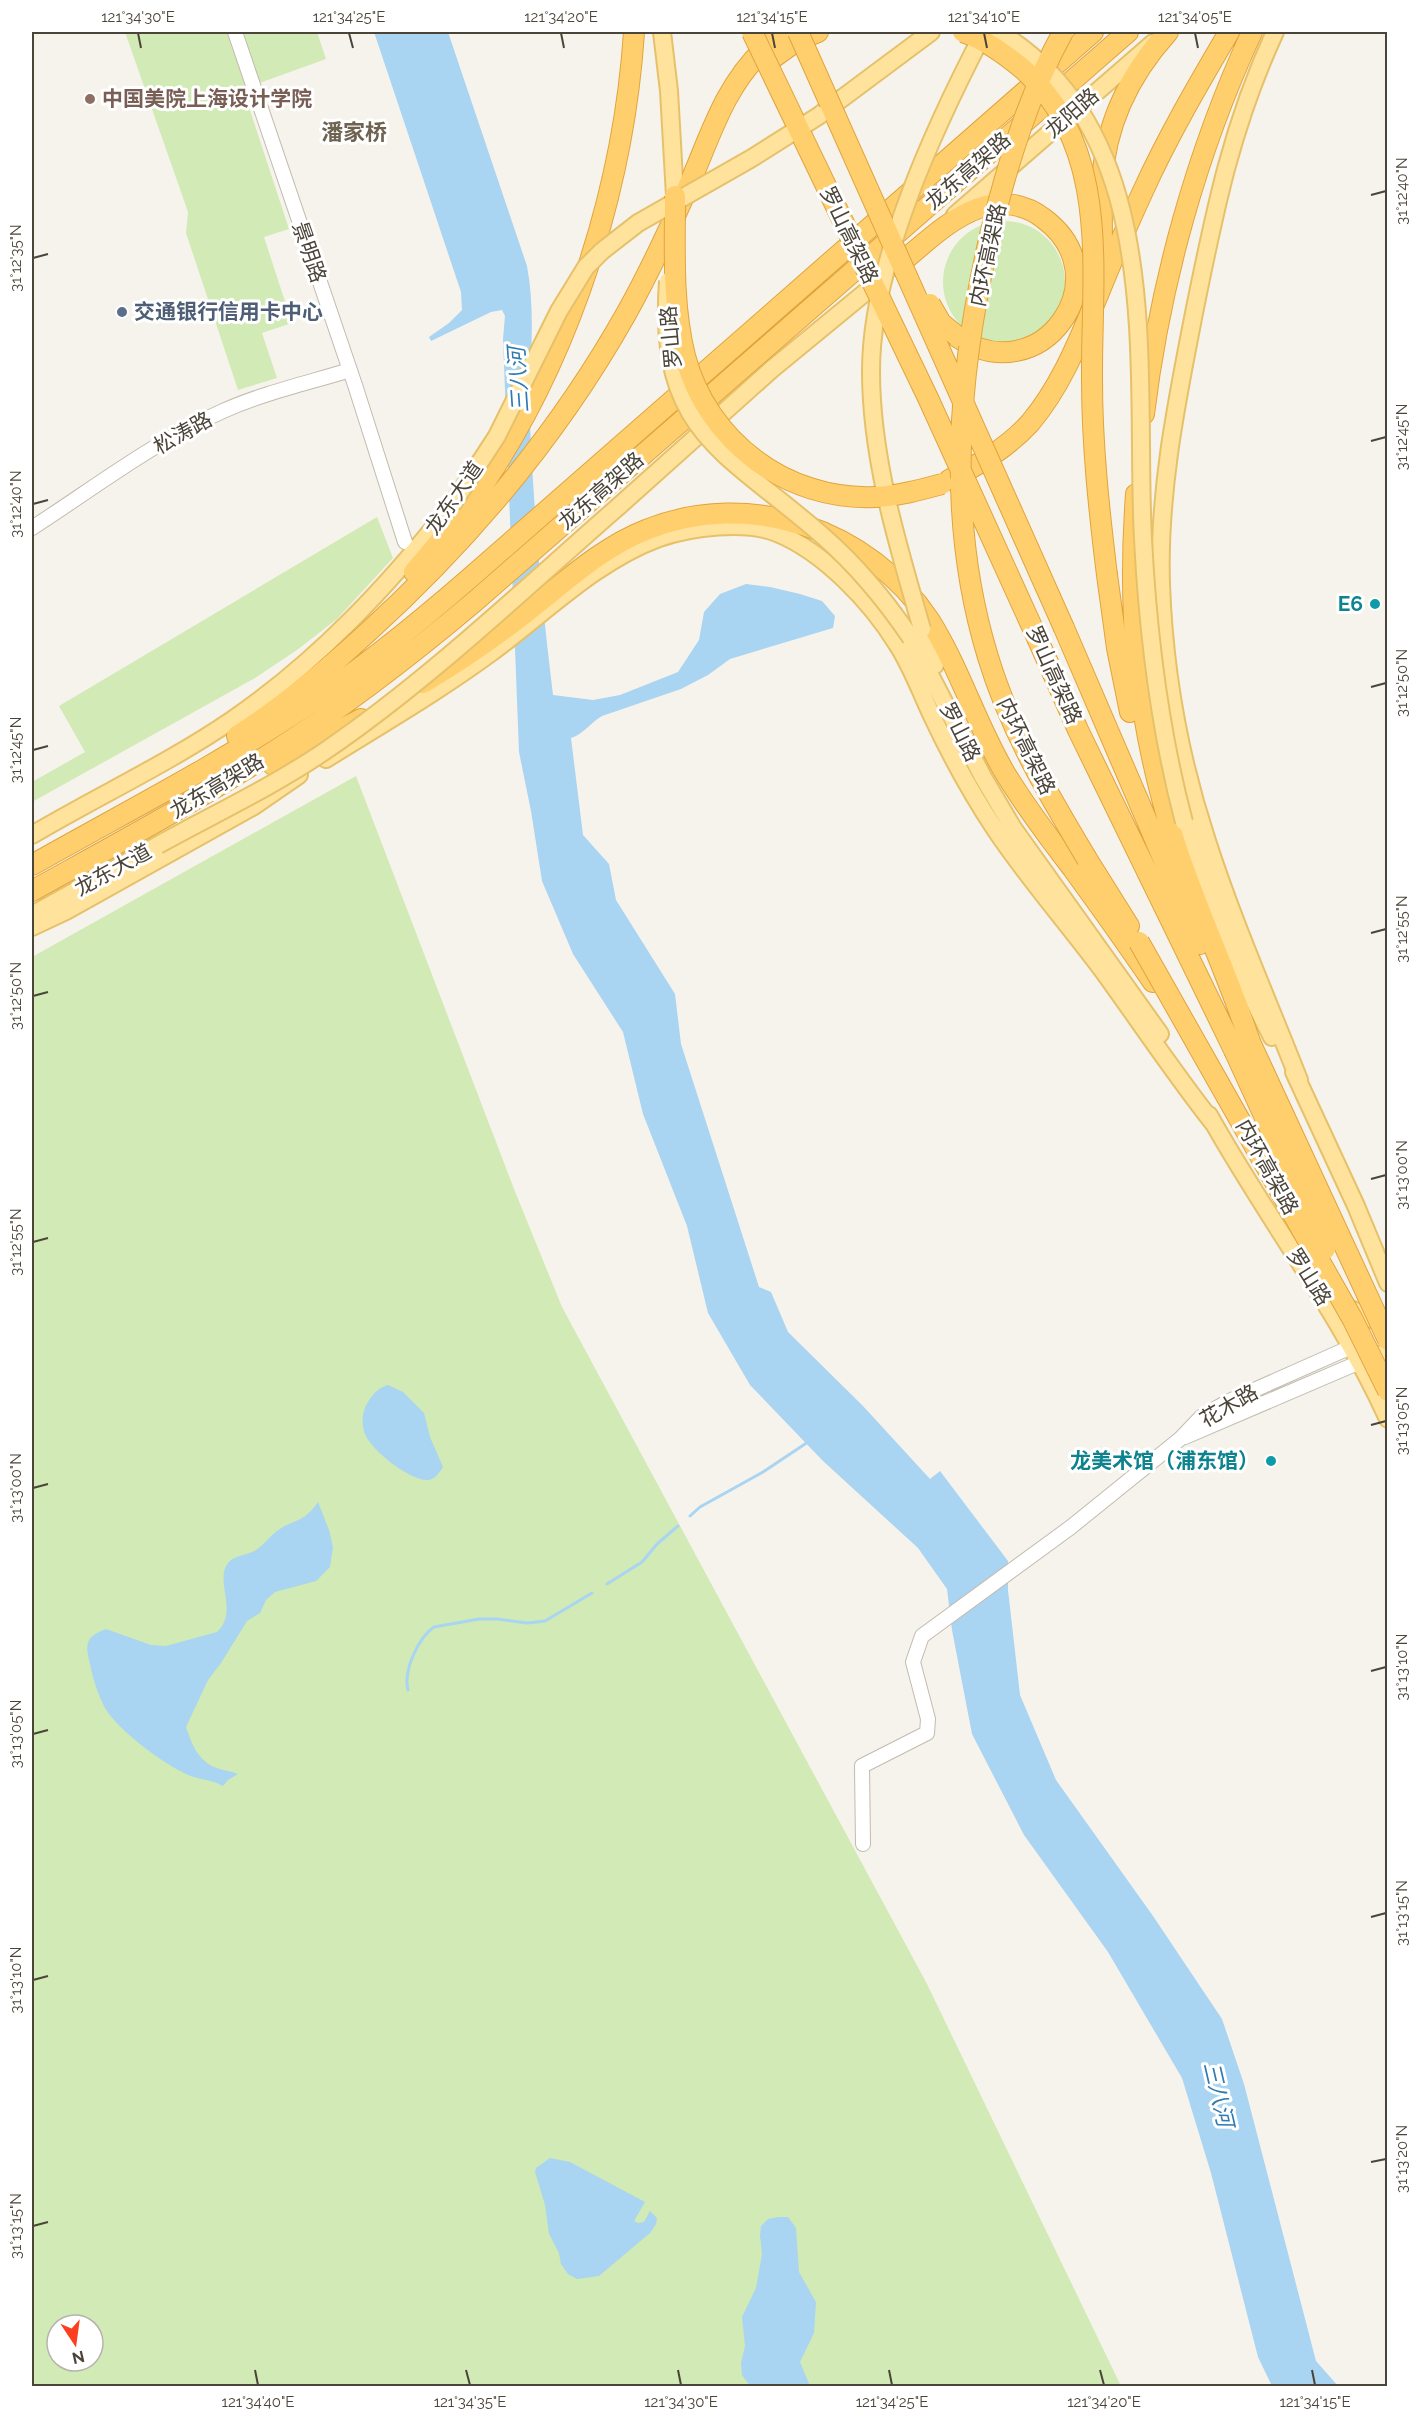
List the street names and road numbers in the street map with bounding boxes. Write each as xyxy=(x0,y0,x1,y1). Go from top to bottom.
street label: 龙阳路 xyxy=(1040,83,1104,143)
street label: 龙东高架路 xyxy=(920,127,1015,214)
street label: 罗山高架路 xyxy=(815,182,884,287)
street label: 内环高架路 xyxy=(964,201,1011,309)
street label: 景明路 xyxy=(287,218,332,286)
street label: 罗山路 xyxy=(655,305,686,370)
street label: 松涛路 xyxy=(149,406,216,459)
street label: 龙东高架路 xyxy=(553,447,648,534)
street label: 龙东大道 xyxy=(419,456,488,539)
street label: 罗山高架路 xyxy=(1022,622,1087,728)
street label: 内环高架路 xyxy=(992,693,1061,798)
street label: 罗山路 xyxy=(935,698,986,766)
street label: 龙东高架路 xyxy=(165,748,268,823)
street label: 龙东大道 xyxy=(70,838,156,901)
street label: 内环高架路 xyxy=(1231,1115,1304,1219)
street label: 罗山路 xyxy=(1282,1243,1337,1310)
street label: 花木路 xyxy=(1195,1379,1262,1432)

